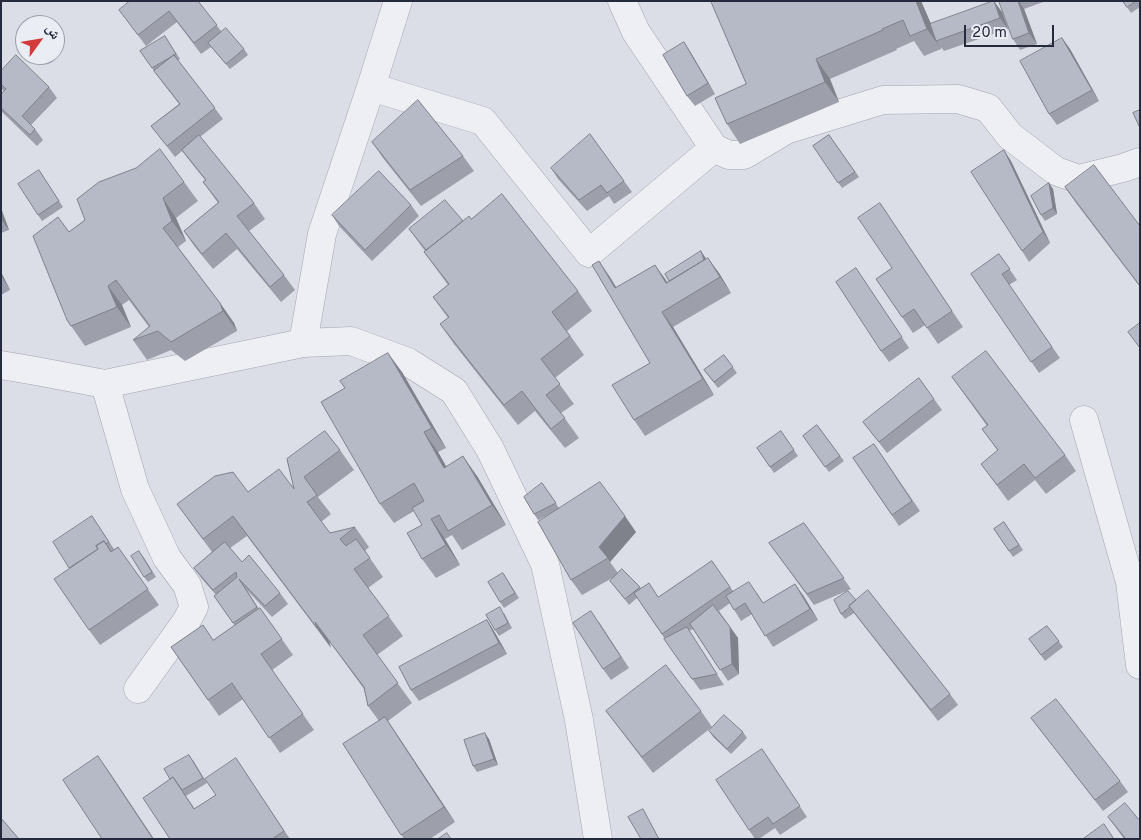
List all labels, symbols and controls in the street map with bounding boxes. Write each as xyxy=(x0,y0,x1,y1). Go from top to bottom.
north arrow xyxy=(15,15,65,65)
scale bar xyxy=(966,15,1056,47)
text: ش xyxy=(41,22,63,43)
text: 20 m xyxy=(972,24,1007,43)

